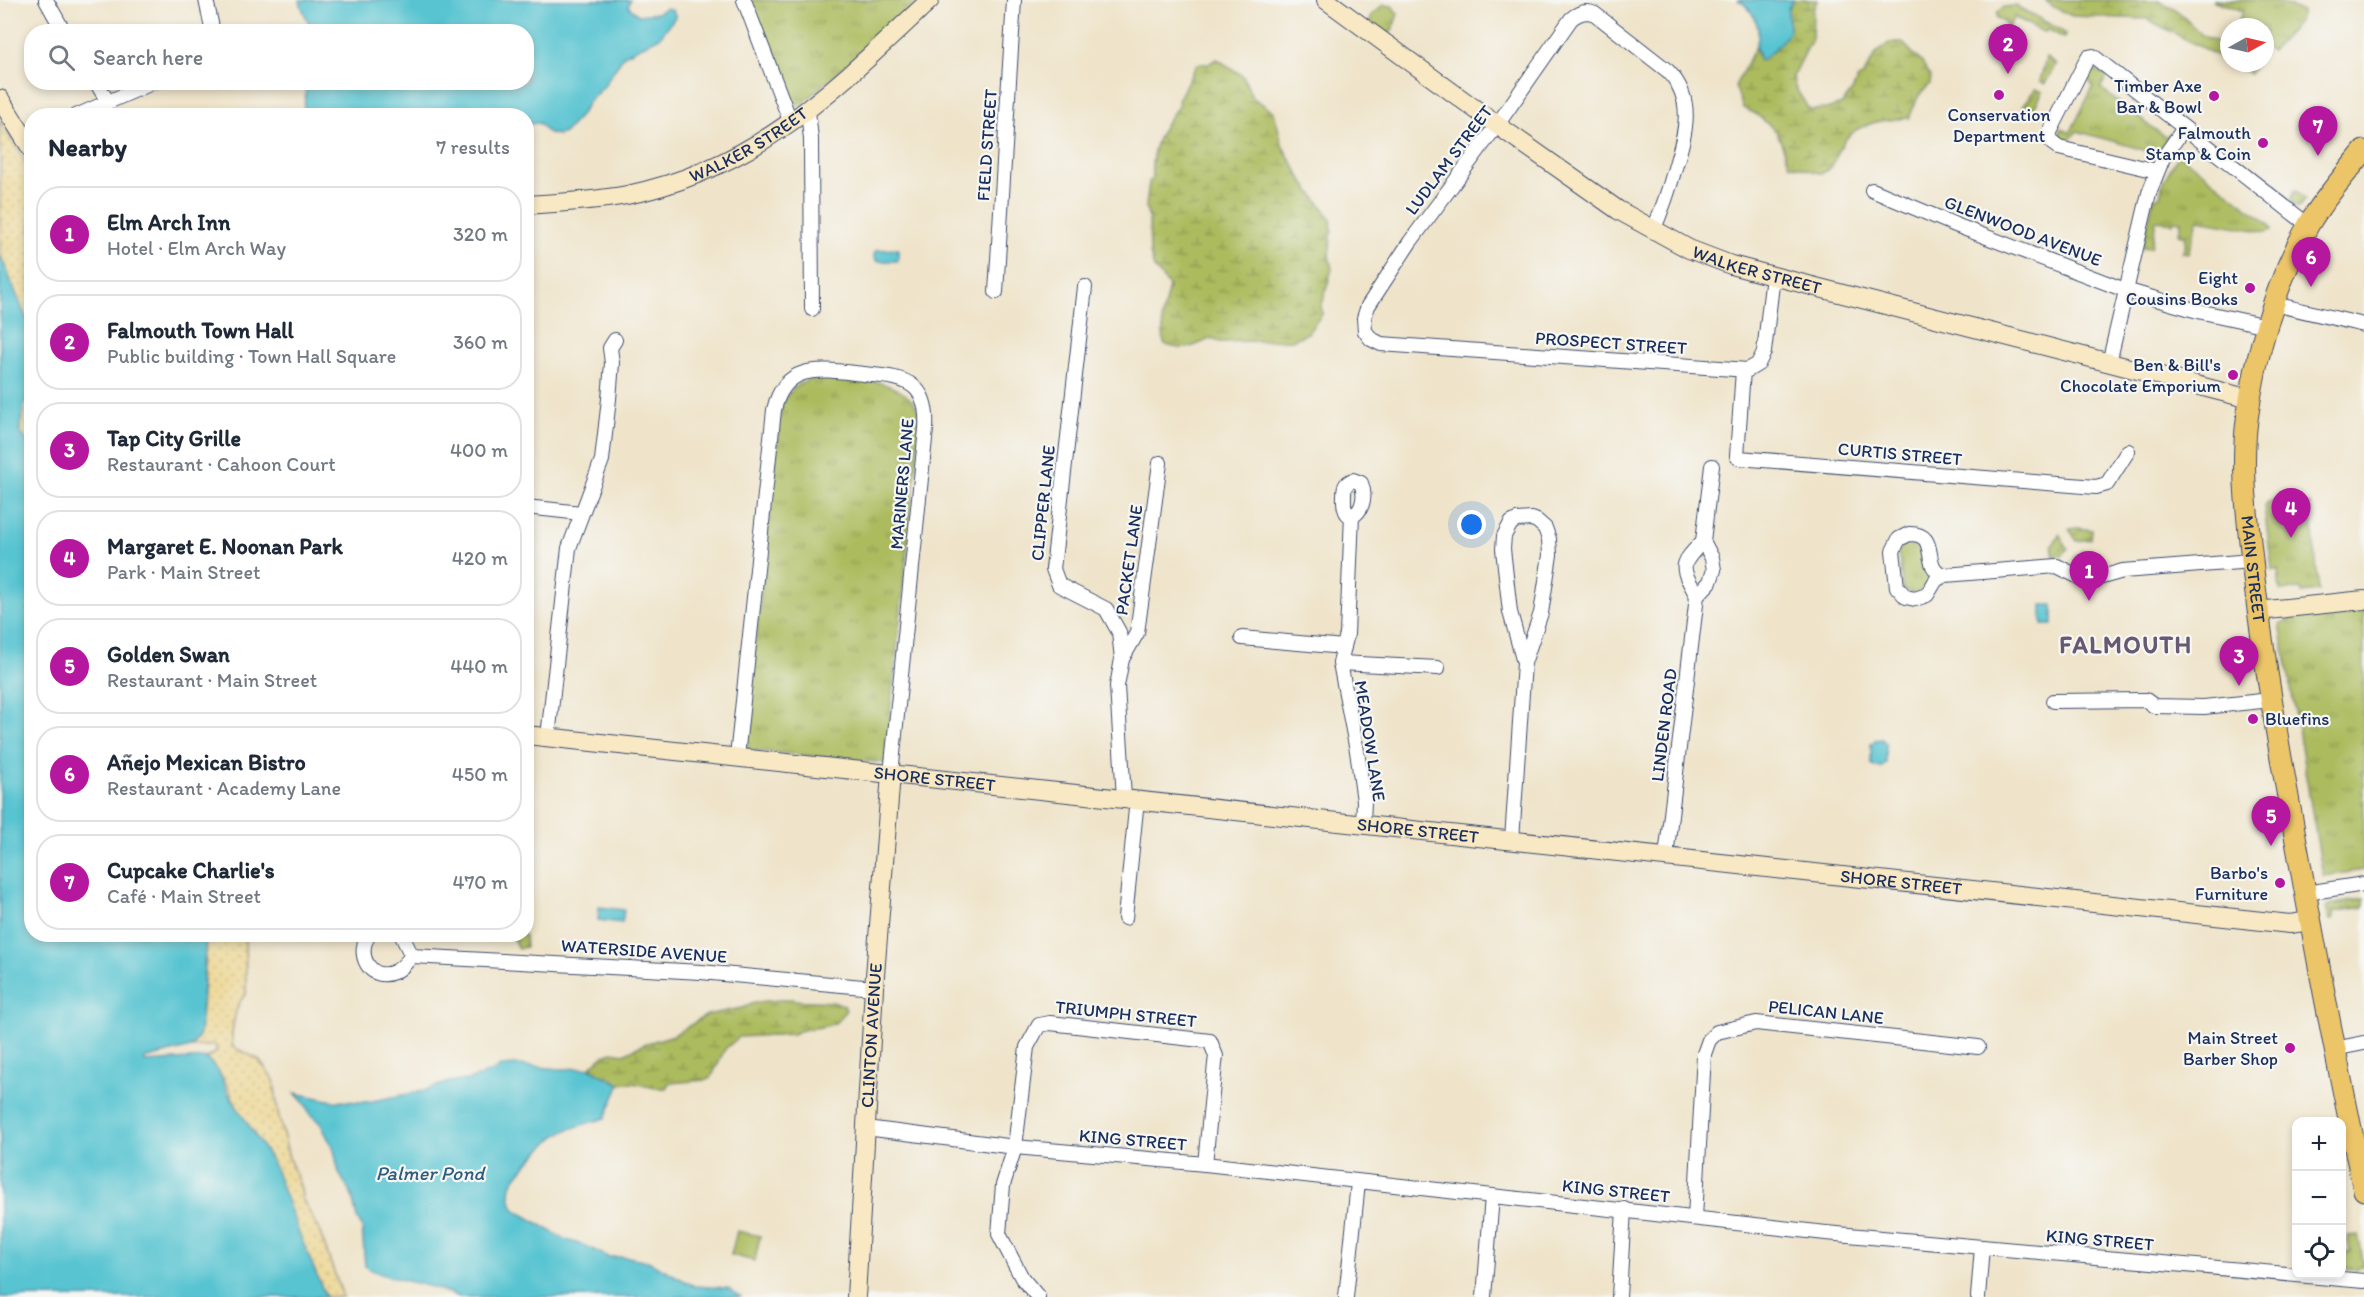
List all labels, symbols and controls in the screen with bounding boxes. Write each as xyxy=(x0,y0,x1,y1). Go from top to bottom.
north arrow xyxy=(2220,18,2274,72)
search box xyxy=(24,24,534,90)
pin: 2 xyxy=(1988,25,2028,74)
icon: search xyxy=(45,41,78,74)
text: Search here xyxy=(93,44,203,71)
place label: Timber Axe Bar & Bowl xyxy=(2114,75,2202,118)
street label: FIELD STREET xyxy=(972,88,1002,202)
marker: Conservation Department xyxy=(1992,88,2006,102)
marker: Timber Axe Bar & Bowl xyxy=(2207,89,2221,103)
street label: LUDLAM STREET xyxy=(1401,101,1497,219)
street label: WALKER STREET xyxy=(686,102,812,187)
place label: Conservation Department xyxy=(1947,104,2051,147)
pin: 7 xyxy=(2298,106,2338,156)
place label: Falmouth Stamp & Coin xyxy=(2145,122,2251,165)
text: Nearby xyxy=(48,131,127,163)
text: 7 results xyxy=(436,135,510,159)
marker: Falmouth Stamp & Coin xyxy=(2256,136,2270,150)
street label: GLENWOOD AVENUE xyxy=(1941,191,2105,271)
text: Elm Arch Inn xyxy=(107,209,230,236)
text: 1 xyxy=(65,222,74,246)
text: 320 m xyxy=(453,222,508,246)
text: Hotel · Elm Arch Way xyxy=(107,236,286,260)
pin: 6 xyxy=(2292,238,2330,287)
street label: WALKER STREET xyxy=(1689,240,1824,299)
place label: Eight Cousins Books xyxy=(2126,267,2238,310)
marker: Eight Cousins Books xyxy=(2243,281,2257,295)
text: Falmouth Town Hall xyxy=(107,317,294,344)
street label: PROSPECT STREET xyxy=(1534,327,1688,359)
text: 2 xyxy=(64,330,75,354)
text: 360 m xyxy=(453,330,508,354)
text: Public building · Town Hall Square xyxy=(107,344,396,368)
place label: Ben & Bill's Chocolate Emporium xyxy=(2060,354,2222,397)
marker: Ben & Bill's Chocolate Emporium xyxy=(2226,368,2240,382)
street label: MARINERS LANE xyxy=(885,418,919,550)
text: Tap City Grille xyxy=(107,425,241,452)
text: 3 xyxy=(64,438,75,462)
text: 400 m xyxy=(450,438,508,462)
street label: CURTIS STREET xyxy=(1837,438,1963,470)
street label: CLIPPER LANE xyxy=(1026,444,1060,562)
text: Restaurant · Cahoon Court xyxy=(107,452,336,476)
pin: 4 xyxy=(2272,488,2310,538)
street label: PACKET LANE xyxy=(1110,503,1148,617)
your location xyxy=(1457,510,1486,539)
street label: MAIN STREET xyxy=(2236,514,2271,624)
text: Margaret E. Noonan Park xyxy=(107,533,343,560)
text: 4 xyxy=(63,546,76,570)
text: 420 m xyxy=(452,546,508,570)
pin: 1 xyxy=(2070,552,2108,601)
text: Park · Main Street xyxy=(107,560,261,584)
district label: FALMOUTH xyxy=(2059,630,2193,659)
pin: 3 xyxy=(2220,636,2258,686)
text: Golden Swan xyxy=(107,641,230,668)
text: 5 xyxy=(64,654,75,678)
text: 440 m xyxy=(450,654,508,678)
street label: LINDEN ROAD xyxy=(1646,667,1682,783)
text: Restaurant · Main Street xyxy=(107,668,317,692)
street label: MEADOW LANE xyxy=(1350,679,1390,803)
place label: Bluefins xyxy=(2265,708,2329,730)
marker: Bluefins xyxy=(2246,712,2260,726)
text: Añejo Mexican Bistro xyxy=(107,749,306,776)
street label: SHORE STREET xyxy=(873,761,997,796)
text: 6 xyxy=(64,762,75,786)
text: 450 m xyxy=(452,762,508,786)
text: Restaurant · Academy Lane xyxy=(107,776,341,800)
pin: 5 xyxy=(2252,796,2290,846)
street label: SHORE STREET xyxy=(1356,813,1480,848)
text: Cupcake Charlie's xyxy=(107,857,275,884)
place label: Barbo's Furniture xyxy=(2195,862,2268,905)
street label: SHORE STREET xyxy=(1839,865,1963,900)
text: 7 xyxy=(65,870,74,894)
text: 470 m xyxy=(452,870,508,894)
marker: Barbo's Furniture xyxy=(2273,876,2287,890)
text: Café · Main Street xyxy=(107,884,261,908)
street label: WATERSIDE AVENUE xyxy=(560,934,728,968)
street label: CLINTON AVENUE xyxy=(856,962,887,1108)
street label: PELICAN LANE xyxy=(1767,995,1885,1029)
street label: TRIUMPH STREET xyxy=(1054,996,1198,1032)
place label: Main Street Barber Shop xyxy=(2183,1027,2278,1070)
marker: Main Street Barber Shop xyxy=(2283,1041,2297,1055)
map controls xyxy=(2292,1117,2346,1279)
button: + xyxy=(2292,1117,2346,1171)
street label: KING STREET xyxy=(1078,1124,1188,1156)
water label: Palmer Pond xyxy=(376,1161,487,1185)
button: − xyxy=(2292,1171,2346,1225)
street label: KING STREET xyxy=(1561,1174,1671,1208)
street label: KING STREET xyxy=(2045,1224,2155,1256)
button: locate xyxy=(2292,1225,2346,1279)

